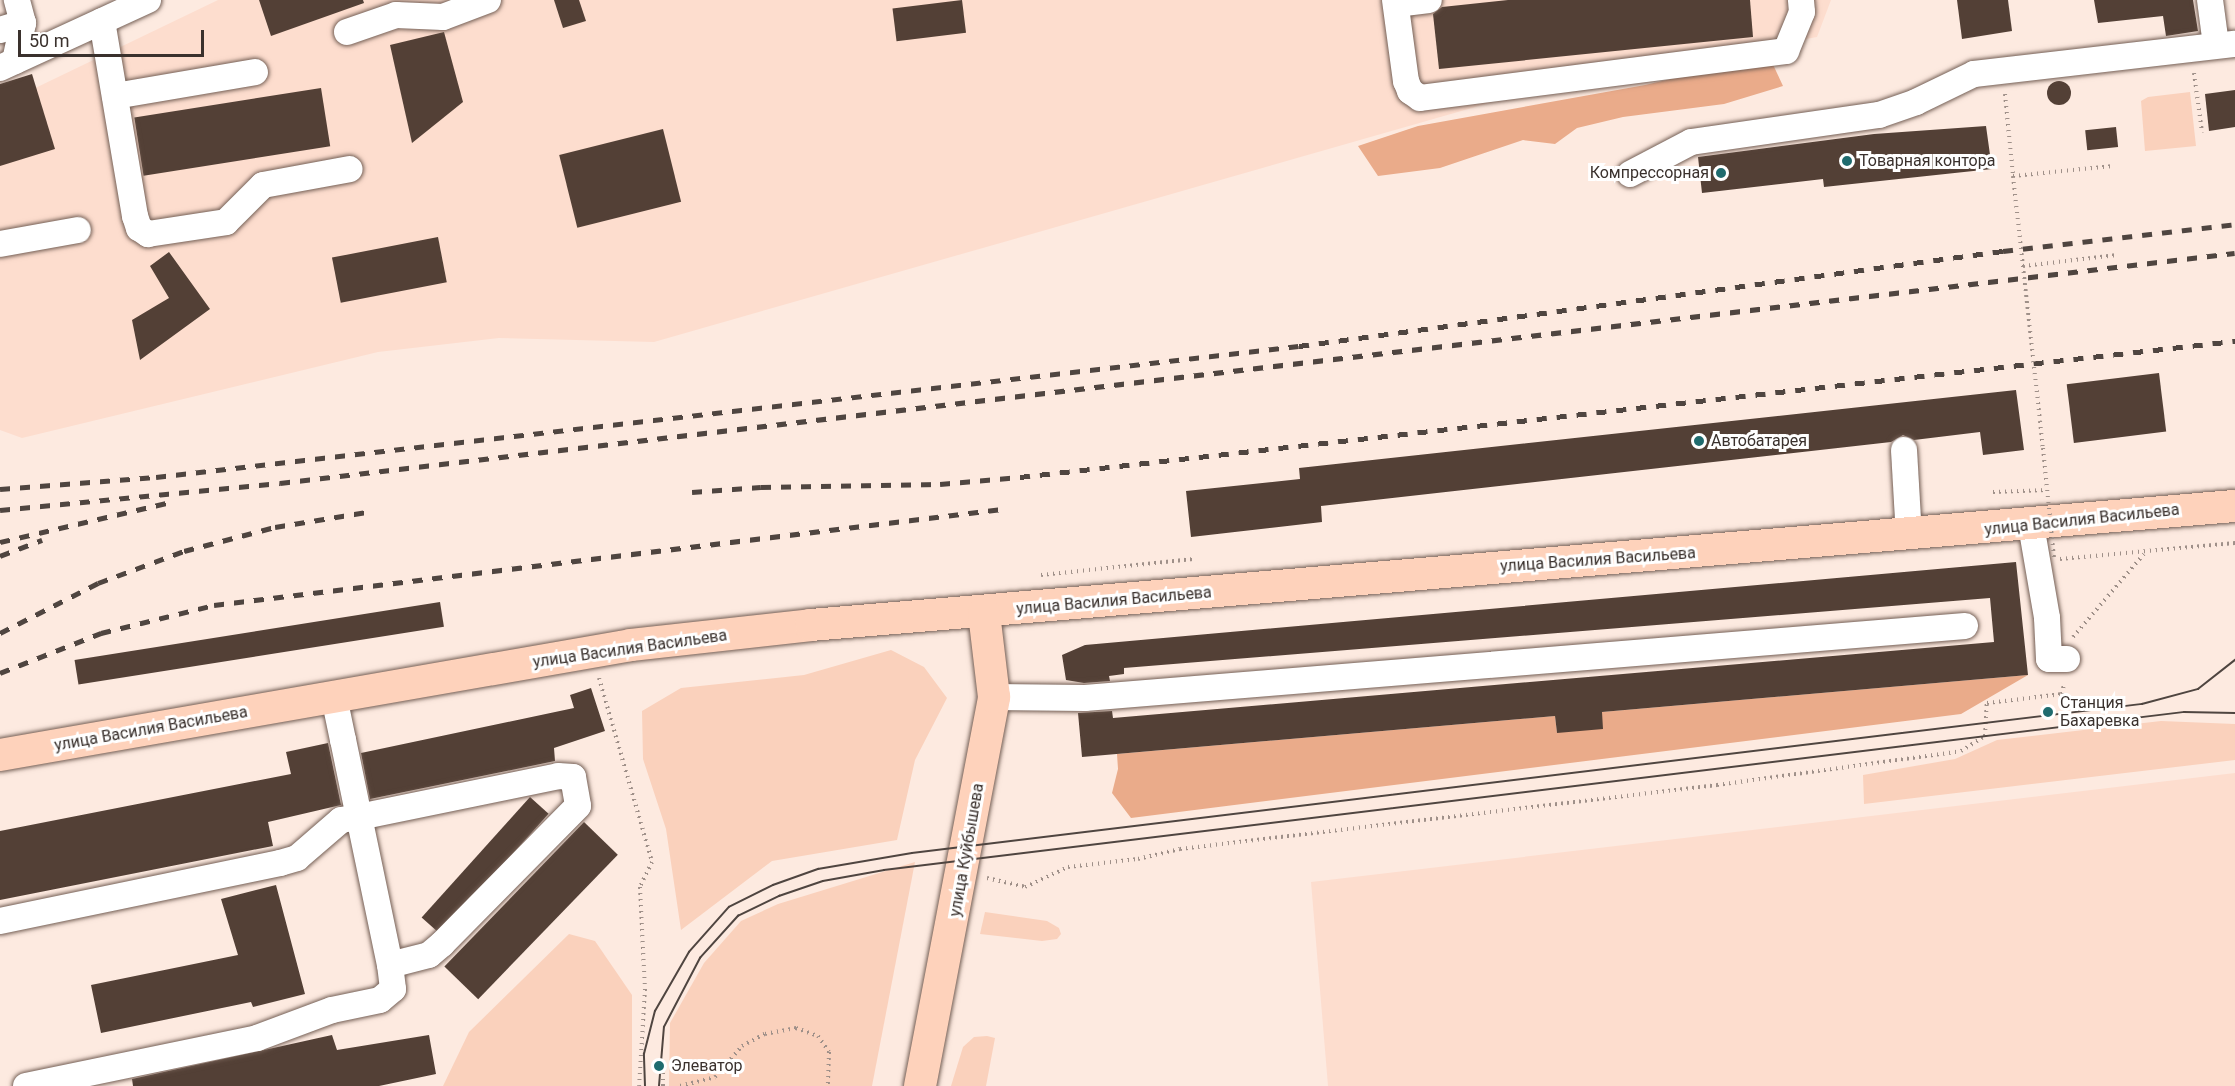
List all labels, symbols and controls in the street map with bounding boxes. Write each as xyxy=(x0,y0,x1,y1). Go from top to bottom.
scale bar xyxy=(21,18,207,56)
text: 50 m xyxy=(29,30,69,51)
place label: Товарная контора xyxy=(1859,151,1995,171)
marker: Товарная контора xyxy=(1840,154,1854,168)
place label: Компрессорная xyxy=(1590,163,1709,183)
marker: Компрессорная xyxy=(1714,166,1728,180)
place label: Автобатарея xyxy=(1711,431,1807,451)
marker: Автобатарея xyxy=(1692,434,1706,448)
street label: улица Василия Васильева xyxy=(1984,500,2180,540)
street label: улица Василия Васильева xyxy=(1500,544,1696,576)
street label: улица Василия Васильева xyxy=(1016,583,1212,619)
street label: улица Василия Васильева xyxy=(532,626,728,672)
place label: Станция Бахаревка xyxy=(2060,693,2139,731)
street label: улица Василия Васильева xyxy=(53,703,249,755)
marker: Станция Бахаревка xyxy=(2041,705,2055,719)
street label: улица Куйбышева xyxy=(946,782,988,918)
place label: Элеватор xyxy=(671,1056,743,1076)
marker: Элеватор xyxy=(652,1059,666,1073)

